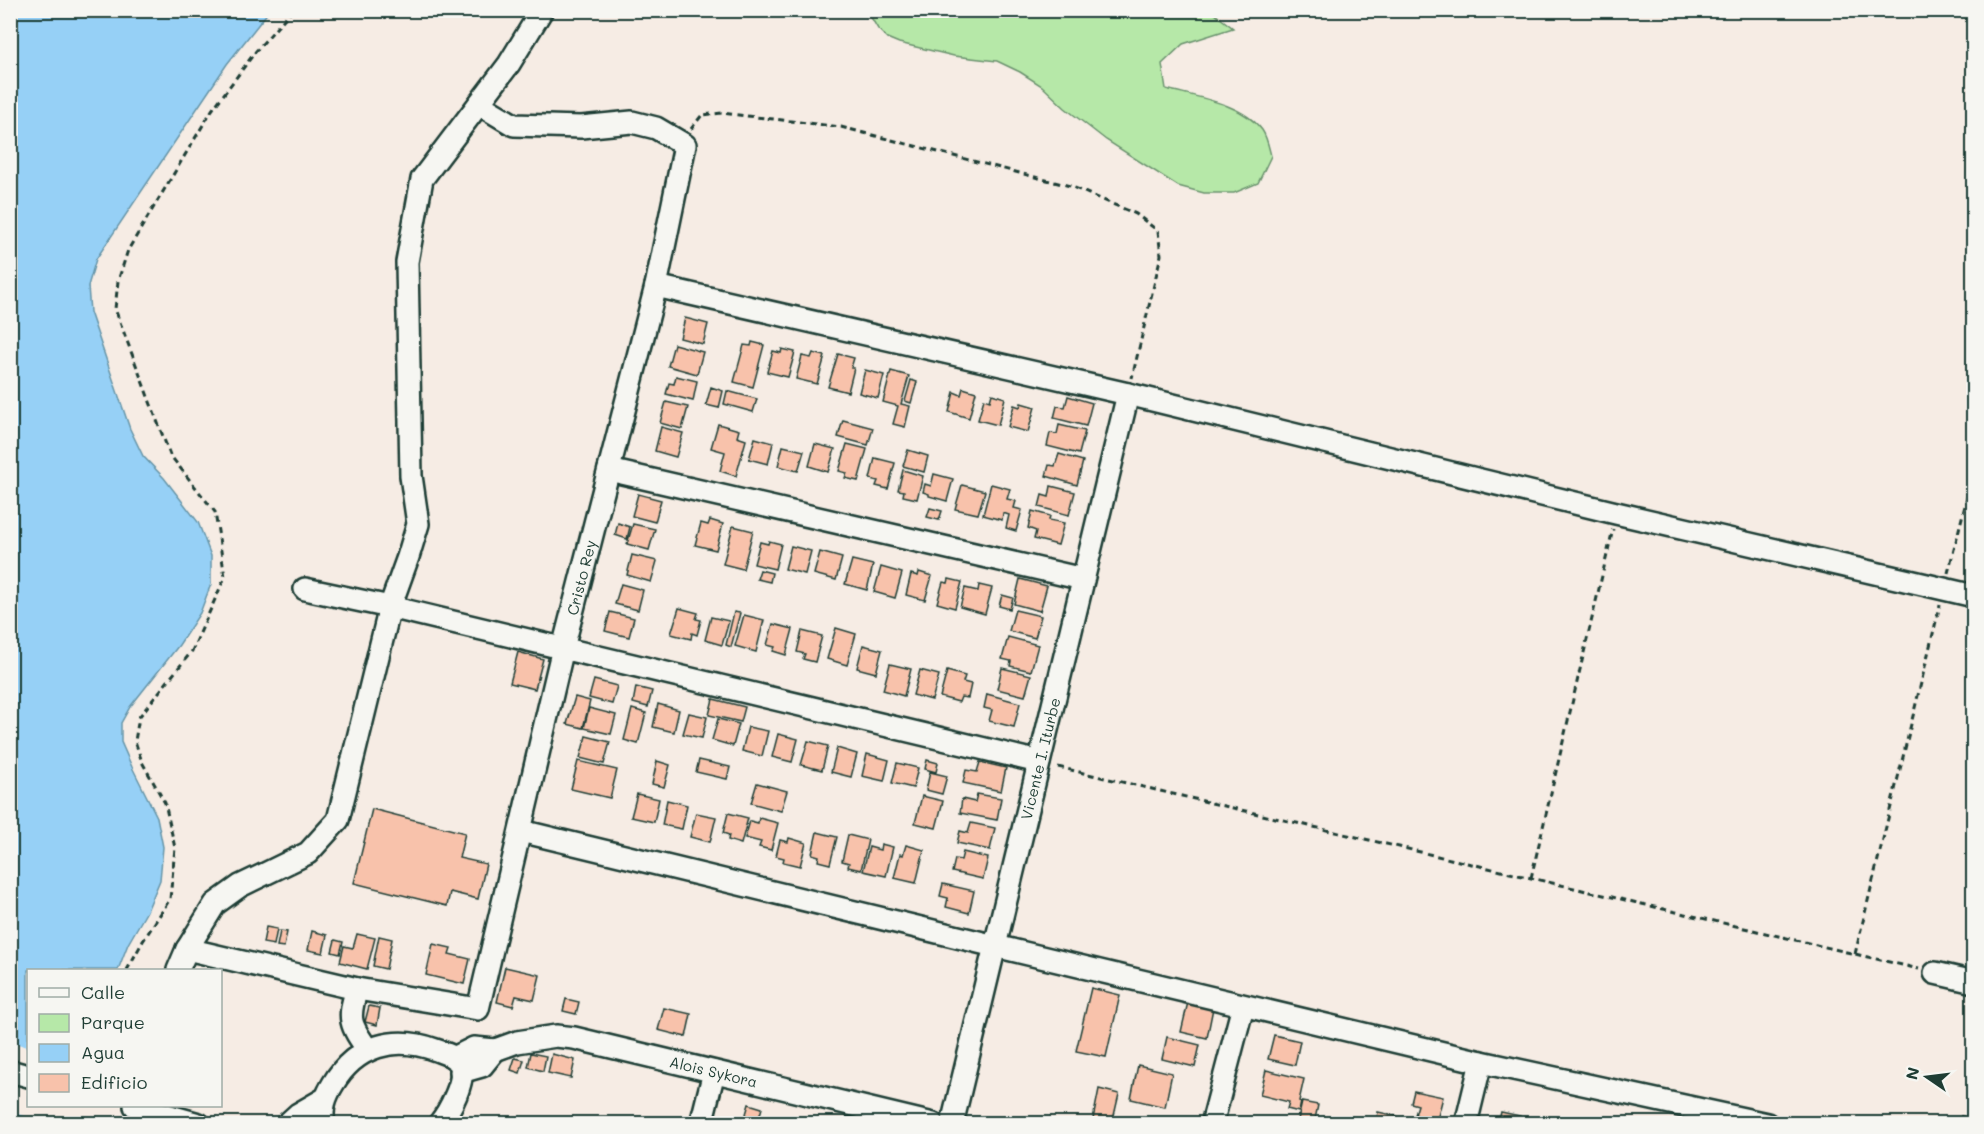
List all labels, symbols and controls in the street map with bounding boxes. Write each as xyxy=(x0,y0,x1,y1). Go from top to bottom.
street label: Cristo Rey xyxy=(562,537,600,617)
street label: Vicente I. Iturbe xyxy=(1016,695,1065,822)
legend xyxy=(27,969,222,1107)
text: Calle xyxy=(81,980,125,1004)
text: Parque xyxy=(81,1010,145,1034)
text: Agua xyxy=(81,1040,125,1064)
north arrow xyxy=(1897,1047,1957,1107)
street label: Alois Sykora xyxy=(668,1051,760,1092)
text: N xyxy=(1900,1065,1924,1082)
text: Edificio xyxy=(81,1070,148,1094)

